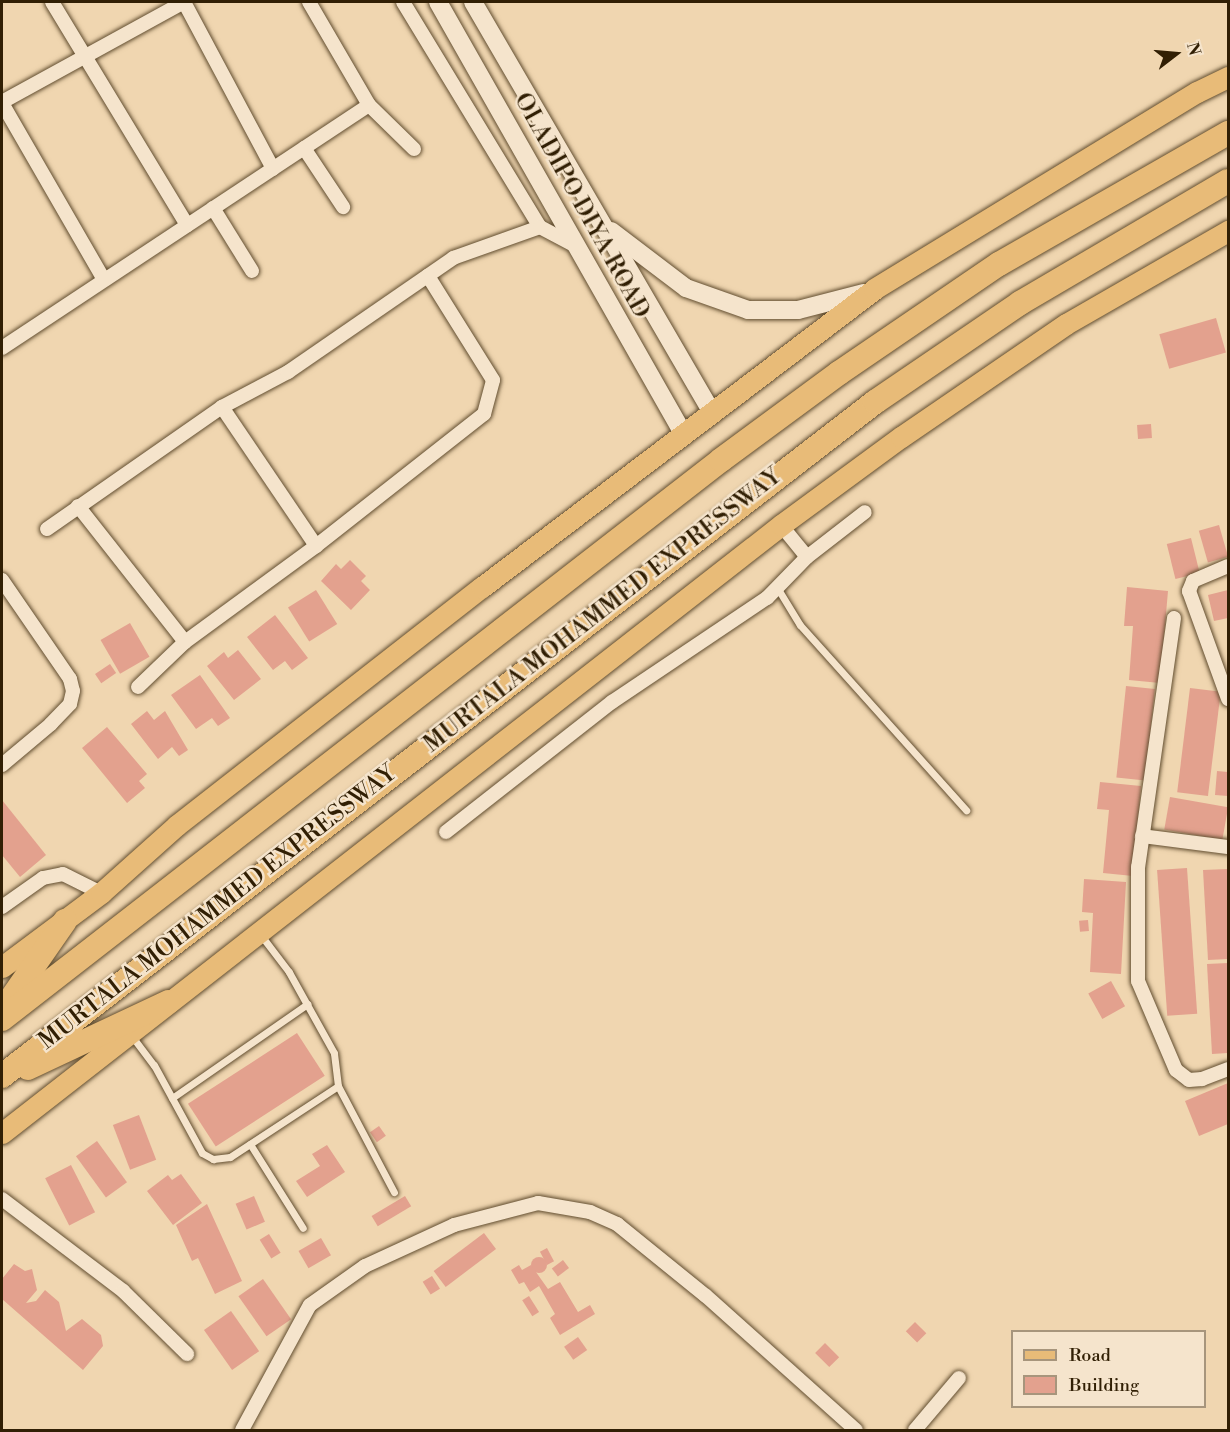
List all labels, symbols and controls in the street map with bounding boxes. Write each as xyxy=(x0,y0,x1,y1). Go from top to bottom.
north arrow xyxy=(1146,24,1206,84)
text: N xyxy=(1182,40,1205,58)
street label: OLADIPO DIYA ROAD xyxy=(507,88,655,324)
street label: MURTALA MOHAMMED EXPRESSWAY xyxy=(419,462,787,760)
street label: MURTALA MOHAMMED EXPRESSWAY xyxy=(34,759,402,1057)
legend xyxy=(1011,1330,1206,1408)
text: Road xyxy=(1069,1344,1111,1367)
text: Building xyxy=(1069,1374,1139,1397)

